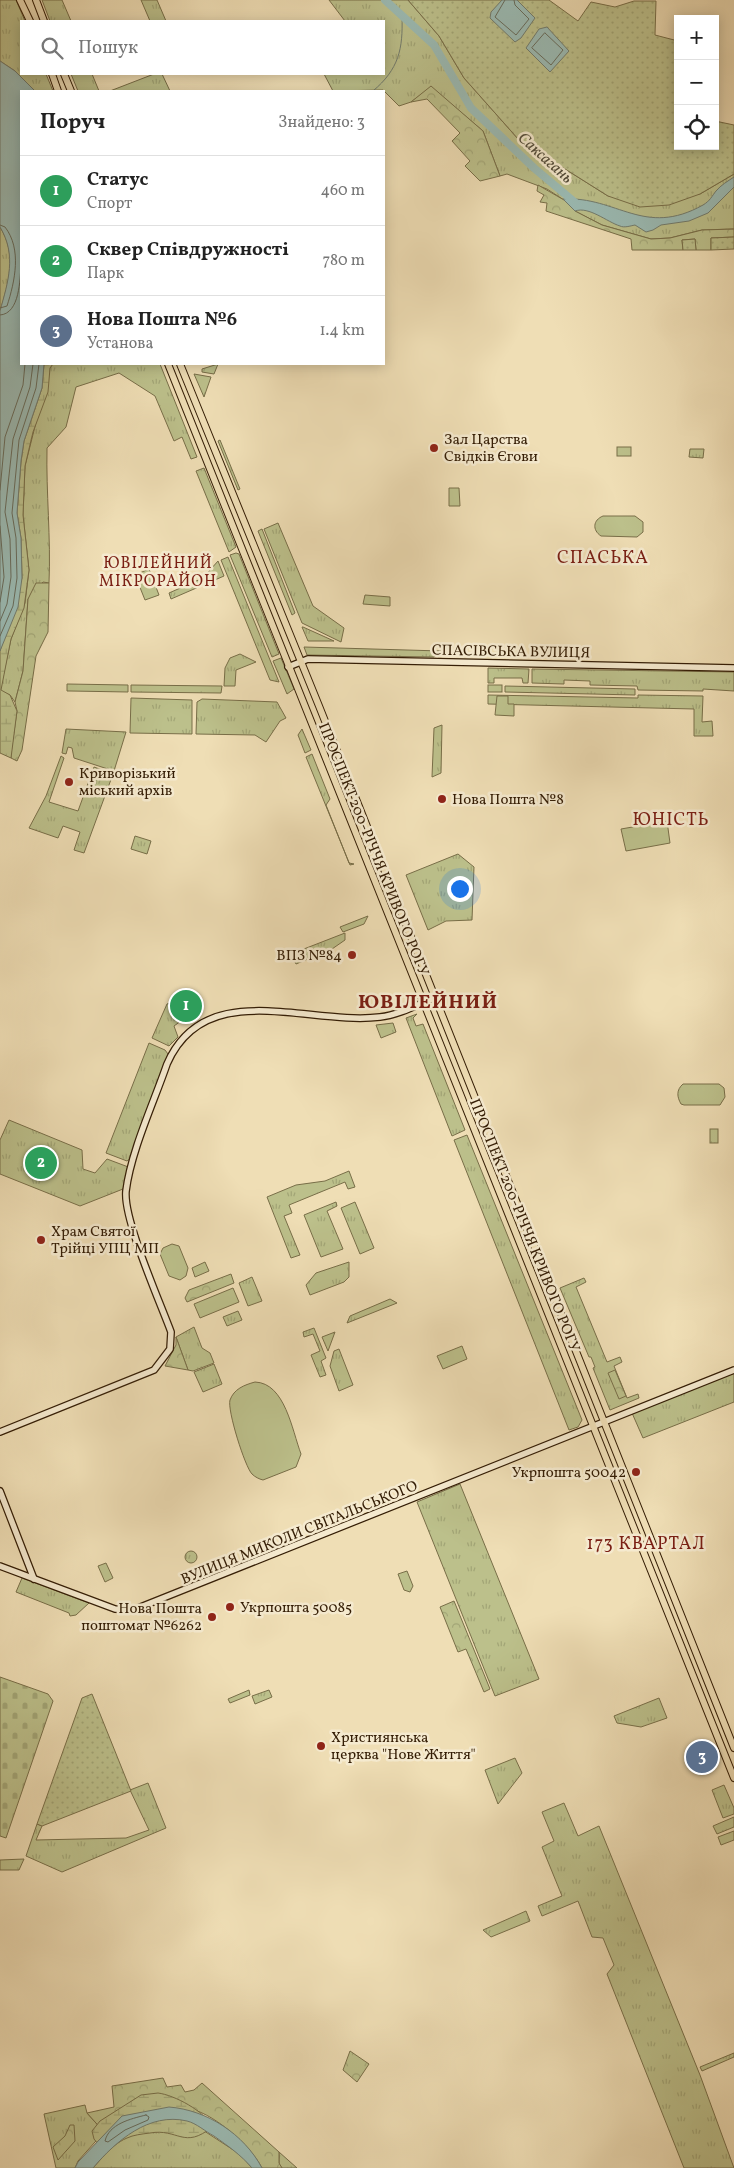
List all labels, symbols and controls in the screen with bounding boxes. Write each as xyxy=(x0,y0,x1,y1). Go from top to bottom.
map controls xyxy=(674,15,719,150)
button: + xyxy=(674,15,719,60)
search box xyxy=(20,20,385,75)
icon: search xyxy=(38,34,66,62)
text: Пошук xyxy=(78,35,138,61)
button: − xyxy=(674,60,719,105)
button: locate xyxy=(674,105,719,150)
text: Поруч xyxy=(40,108,105,137)
text: Знайдено: 3 xyxy=(278,112,365,134)
water label: Саксагань xyxy=(512,128,577,189)
text: Статус xyxy=(87,167,148,193)
text: 1 xyxy=(53,180,59,202)
text: 460 m xyxy=(321,180,365,202)
text: Спорт xyxy=(87,193,132,215)
text: Сквер Співдружності xyxy=(87,237,289,263)
text: 2 xyxy=(52,250,60,272)
text: 780 m xyxy=(323,250,365,272)
text: Парк xyxy=(87,263,124,285)
text: Нова Пошта №6 xyxy=(87,307,237,333)
text: 3 xyxy=(52,320,60,342)
text: 1.4 km xyxy=(319,320,365,342)
text: Установа xyxy=(87,333,153,355)
place label: Зал Царства Свідків Єгови xyxy=(444,430,538,468)
marker: Зал Царства Свідків Єгови xyxy=(428,442,440,454)
district label: СПАСЬКА xyxy=(557,546,649,571)
district label: ЮВІЛЕЙНИЙ МІКРОРАЙОН xyxy=(99,553,217,593)
street label: СПАСІВСЬКА ВУЛИЦЯ xyxy=(432,641,590,664)
street label: ПРОСПЕКТ 200-РІЧЧЯ КРИВОГО РОГУ xyxy=(312,720,433,980)
place label: Криворізький міський архів xyxy=(79,764,176,802)
marker: Криворізький міський архів xyxy=(63,776,75,788)
place label: Нова Пошта №8 xyxy=(452,790,564,811)
marker: Нова Пошта №8 xyxy=(436,793,448,805)
district label: ЮНІСТЬ xyxy=(632,808,710,833)
your location xyxy=(447,876,473,902)
place label: ВПЗ №84 xyxy=(276,946,342,967)
marker: ВПЗ №84 xyxy=(346,949,358,961)
pin: 1 xyxy=(170,987,202,1025)
district label: ЮВІЛЕЙНИЙ xyxy=(358,989,498,1017)
street label: ПРОСПЕКТ 200-РІЧЧЯ КРИВОГО РОГУ xyxy=(463,1096,584,1356)
pin: 2 xyxy=(25,1144,57,1182)
place label: Храм Святої Трійці УПЦ МП xyxy=(51,1222,159,1260)
marker: Храм Святої Трійці УПЦ МП xyxy=(35,1234,47,1246)
place label: Укрпошта 50042 xyxy=(512,1463,626,1484)
marker: Укрпошта 50042 xyxy=(630,1466,642,1478)
street label: ВУЛИЦЯ МИКОЛИ СВІТАЛЬСЬКОГО xyxy=(178,1476,421,1591)
district label: 173 КВАРТАЛ xyxy=(586,1532,706,1557)
place label: Укрпошта 50085 xyxy=(240,1598,352,1619)
place label: Нова Пошта поштомат №6262 xyxy=(81,1599,202,1637)
marker: Укрпошта 50085 xyxy=(224,1601,236,1613)
marker: Нова Пошта поштомат №6262 xyxy=(206,1611,218,1623)
place label: Християнська церква "Нове Життя" xyxy=(331,1728,476,1766)
pin: 3 xyxy=(686,1738,718,1776)
marker: Християнська церква "Нове Життя" xyxy=(315,1740,327,1752)

